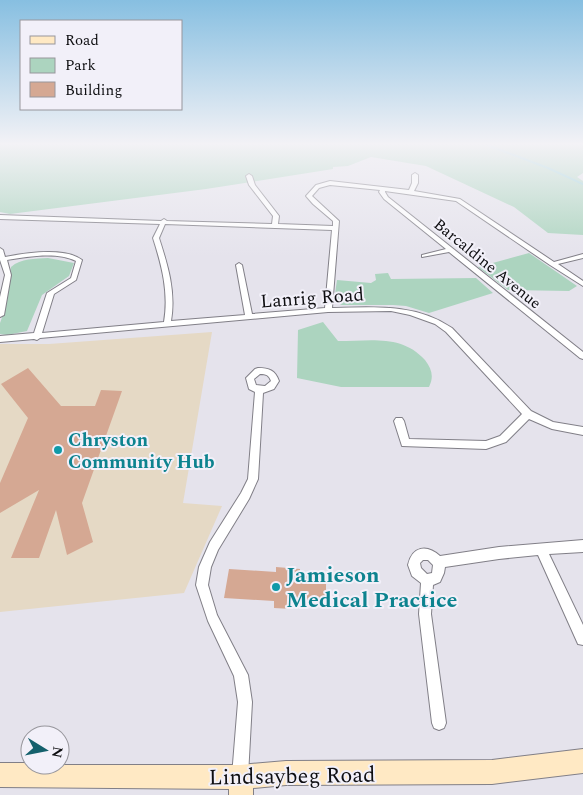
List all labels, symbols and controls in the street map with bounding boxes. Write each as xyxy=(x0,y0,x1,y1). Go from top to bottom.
legend xyxy=(20,20,182,110)
text: Road xyxy=(65,29,99,52)
text: Park xyxy=(65,54,96,77)
text: Building xyxy=(65,79,122,102)
street label: Barcaldine Avenue xyxy=(428,213,546,315)
street label: Lanrig Road xyxy=(259,280,365,317)
place label: Chryston Community Hub xyxy=(68,426,215,477)
marker: Chryston Community Hub xyxy=(52,444,64,456)
place label: Jamieson Medical Practice xyxy=(286,559,458,617)
marker: Jamieson Medical Practice xyxy=(270,581,282,593)
north arrow xyxy=(20,725,70,775)
text: N xyxy=(46,745,69,760)
street label: Lindsaybeg Road xyxy=(208,759,376,794)

